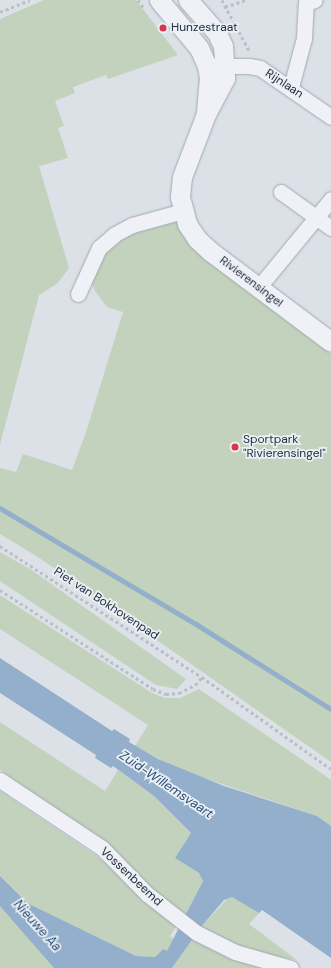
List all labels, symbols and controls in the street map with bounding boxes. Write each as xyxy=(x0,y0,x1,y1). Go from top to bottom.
place label: Hunzestraat xyxy=(171,21,238,35)
marker: Hunzestraat xyxy=(158,23,168,33)
street label: Rijnlaan xyxy=(262,66,306,102)
street label: Rivierensingel xyxy=(216,253,286,311)
place label: Sportpark "Rivierensingel" xyxy=(243,433,326,461)
marker: Sportpark "Rivierensingel" xyxy=(230,442,240,452)
street label: Piet van Bokhovenpad xyxy=(51,565,161,643)
water label: Zuid-Willemsvaart xyxy=(116,748,216,822)
street label: Vossenbeemd xyxy=(97,845,165,909)
water label: Nieuwe Aa xyxy=(10,897,64,955)

